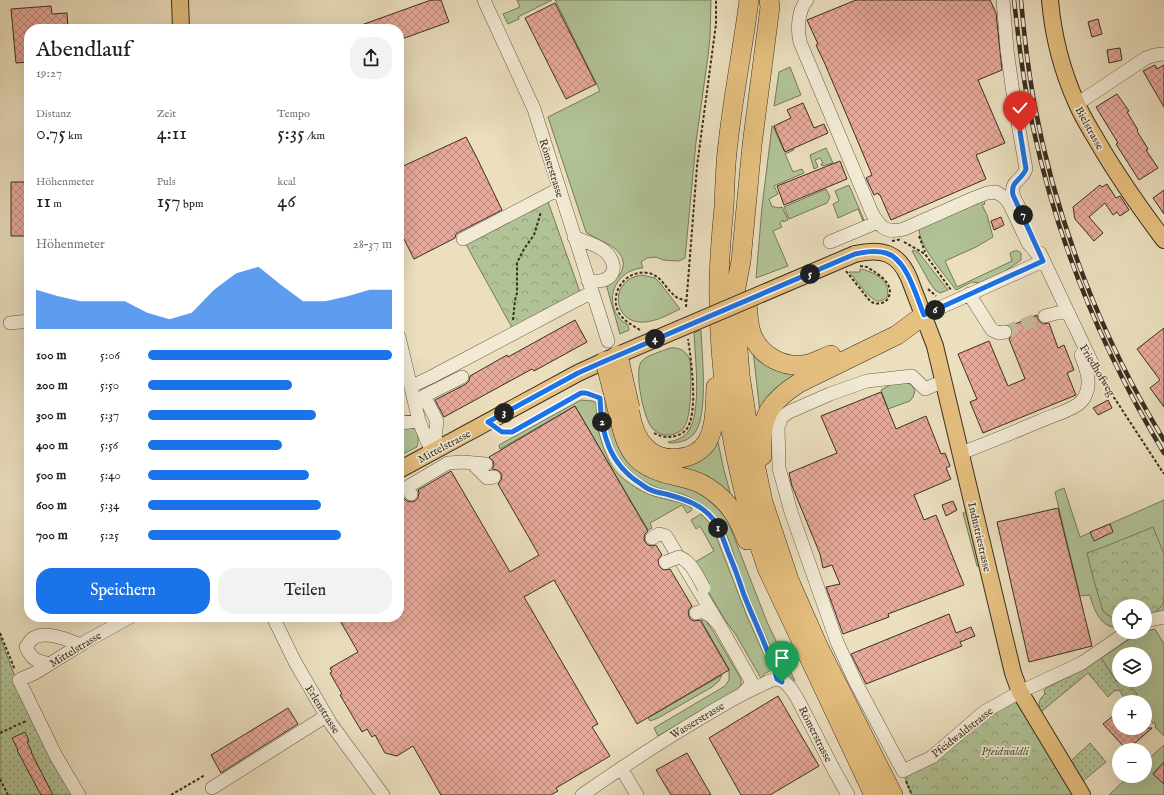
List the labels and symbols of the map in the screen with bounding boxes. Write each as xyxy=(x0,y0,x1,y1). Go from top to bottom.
pin xyxy=(1003,91,1037,132)
street label: Bielstrasse xyxy=(1071,104,1107,153)
street label: Römerstrasse xyxy=(535,137,567,200)
pin: 7 xyxy=(1013,205,1033,225)
pin: 5 xyxy=(800,264,820,284)
pin: 6 xyxy=(925,300,945,320)
pin: 4 xyxy=(645,329,665,349)
street label: Friedhofweg xyxy=(1076,342,1119,400)
pin: 3 xyxy=(494,403,514,423)
pin: 2 xyxy=(592,412,612,432)
street label: Mittelstrasse xyxy=(416,427,473,467)
street label: Industriestrasse xyxy=(964,501,994,573)
pin: 1 xyxy=(708,518,728,538)
street label: Mittelstrasse xyxy=(47,629,104,671)
pin xyxy=(765,641,799,682)
street label: Erlenstrasse xyxy=(302,683,343,736)
street label: Wasserstrasse xyxy=(668,699,727,742)
street label: Römerstrasse xyxy=(795,704,835,765)
street label: Pfeidwaldstrasse xyxy=(929,704,996,761)
park label: Pfeidwäldli xyxy=(981,745,1029,759)

